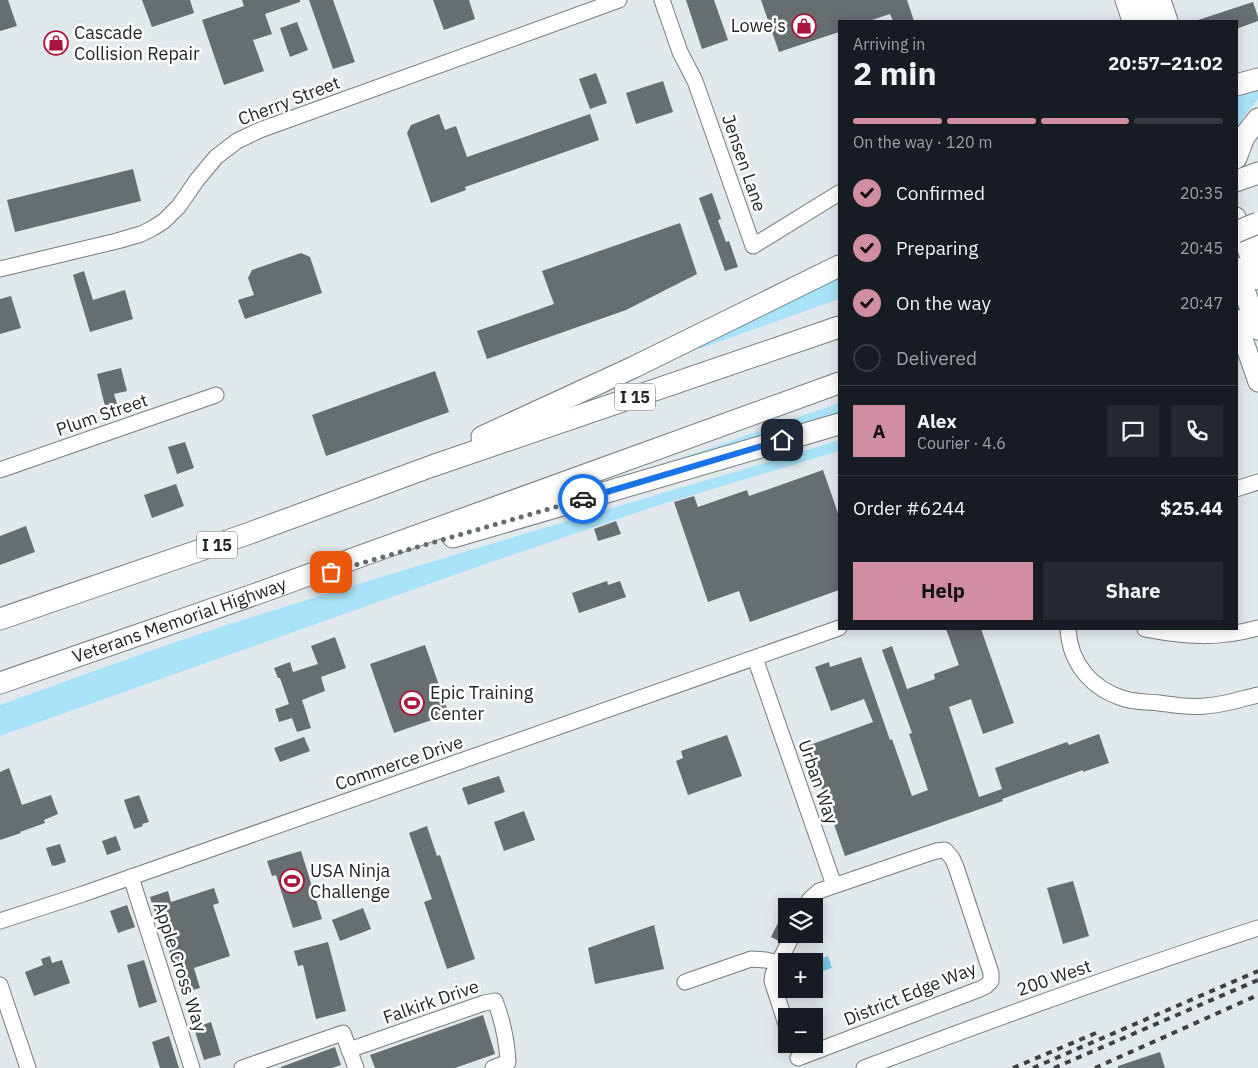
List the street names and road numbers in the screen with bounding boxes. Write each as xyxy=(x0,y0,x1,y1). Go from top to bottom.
street label: Cherry Street xyxy=(235,71,343,130)
street label: Jensen Lane xyxy=(717,111,772,214)
road number: I 15 xyxy=(615,384,655,411)
street label: Plum Street xyxy=(53,388,151,441)
road number: I 15 xyxy=(197,532,237,558)
street label: Veterans Memorial Highway xyxy=(69,572,289,668)
street label: Commerce Drive xyxy=(332,730,466,795)
street label: Urban Way xyxy=(793,737,844,827)
street label: Apple Cross Way xyxy=(149,899,212,1035)
street label: 200 West xyxy=(1014,954,1094,1001)
street label: District Edge Way xyxy=(840,956,979,1031)
street label: Falkirk Drive xyxy=(380,974,482,1029)

